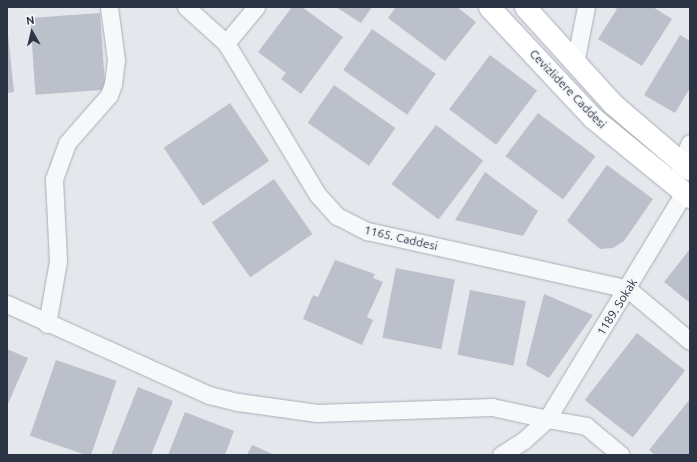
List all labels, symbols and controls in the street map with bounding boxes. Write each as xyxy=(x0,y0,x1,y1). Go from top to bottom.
north arrow xyxy=(12,12,52,52)
text: N xyxy=(25,14,35,27)
street label: Cevizlidere Caddesi xyxy=(527,47,609,131)
street label: 1165. Caddesi xyxy=(363,223,439,253)
street label: 1189. Sokak xyxy=(594,276,640,338)

